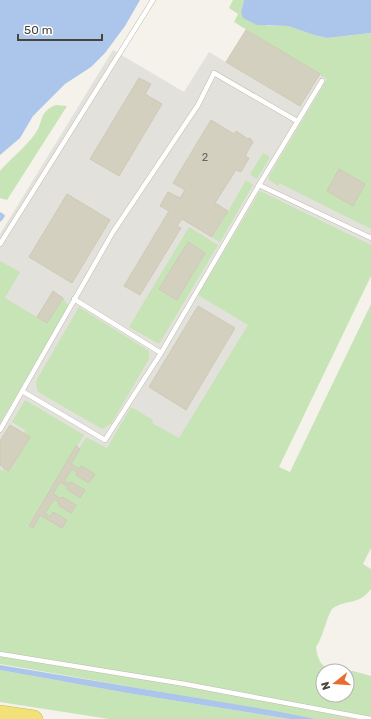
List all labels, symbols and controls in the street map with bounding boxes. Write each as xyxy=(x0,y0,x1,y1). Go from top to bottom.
scale bar xyxy=(18,16,102,42)
text: 50 m xyxy=(24,23,52,37)
house number: 2 xyxy=(202,151,208,164)
north arrow xyxy=(315,663,355,703)
text: N xyxy=(319,680,333,691)

